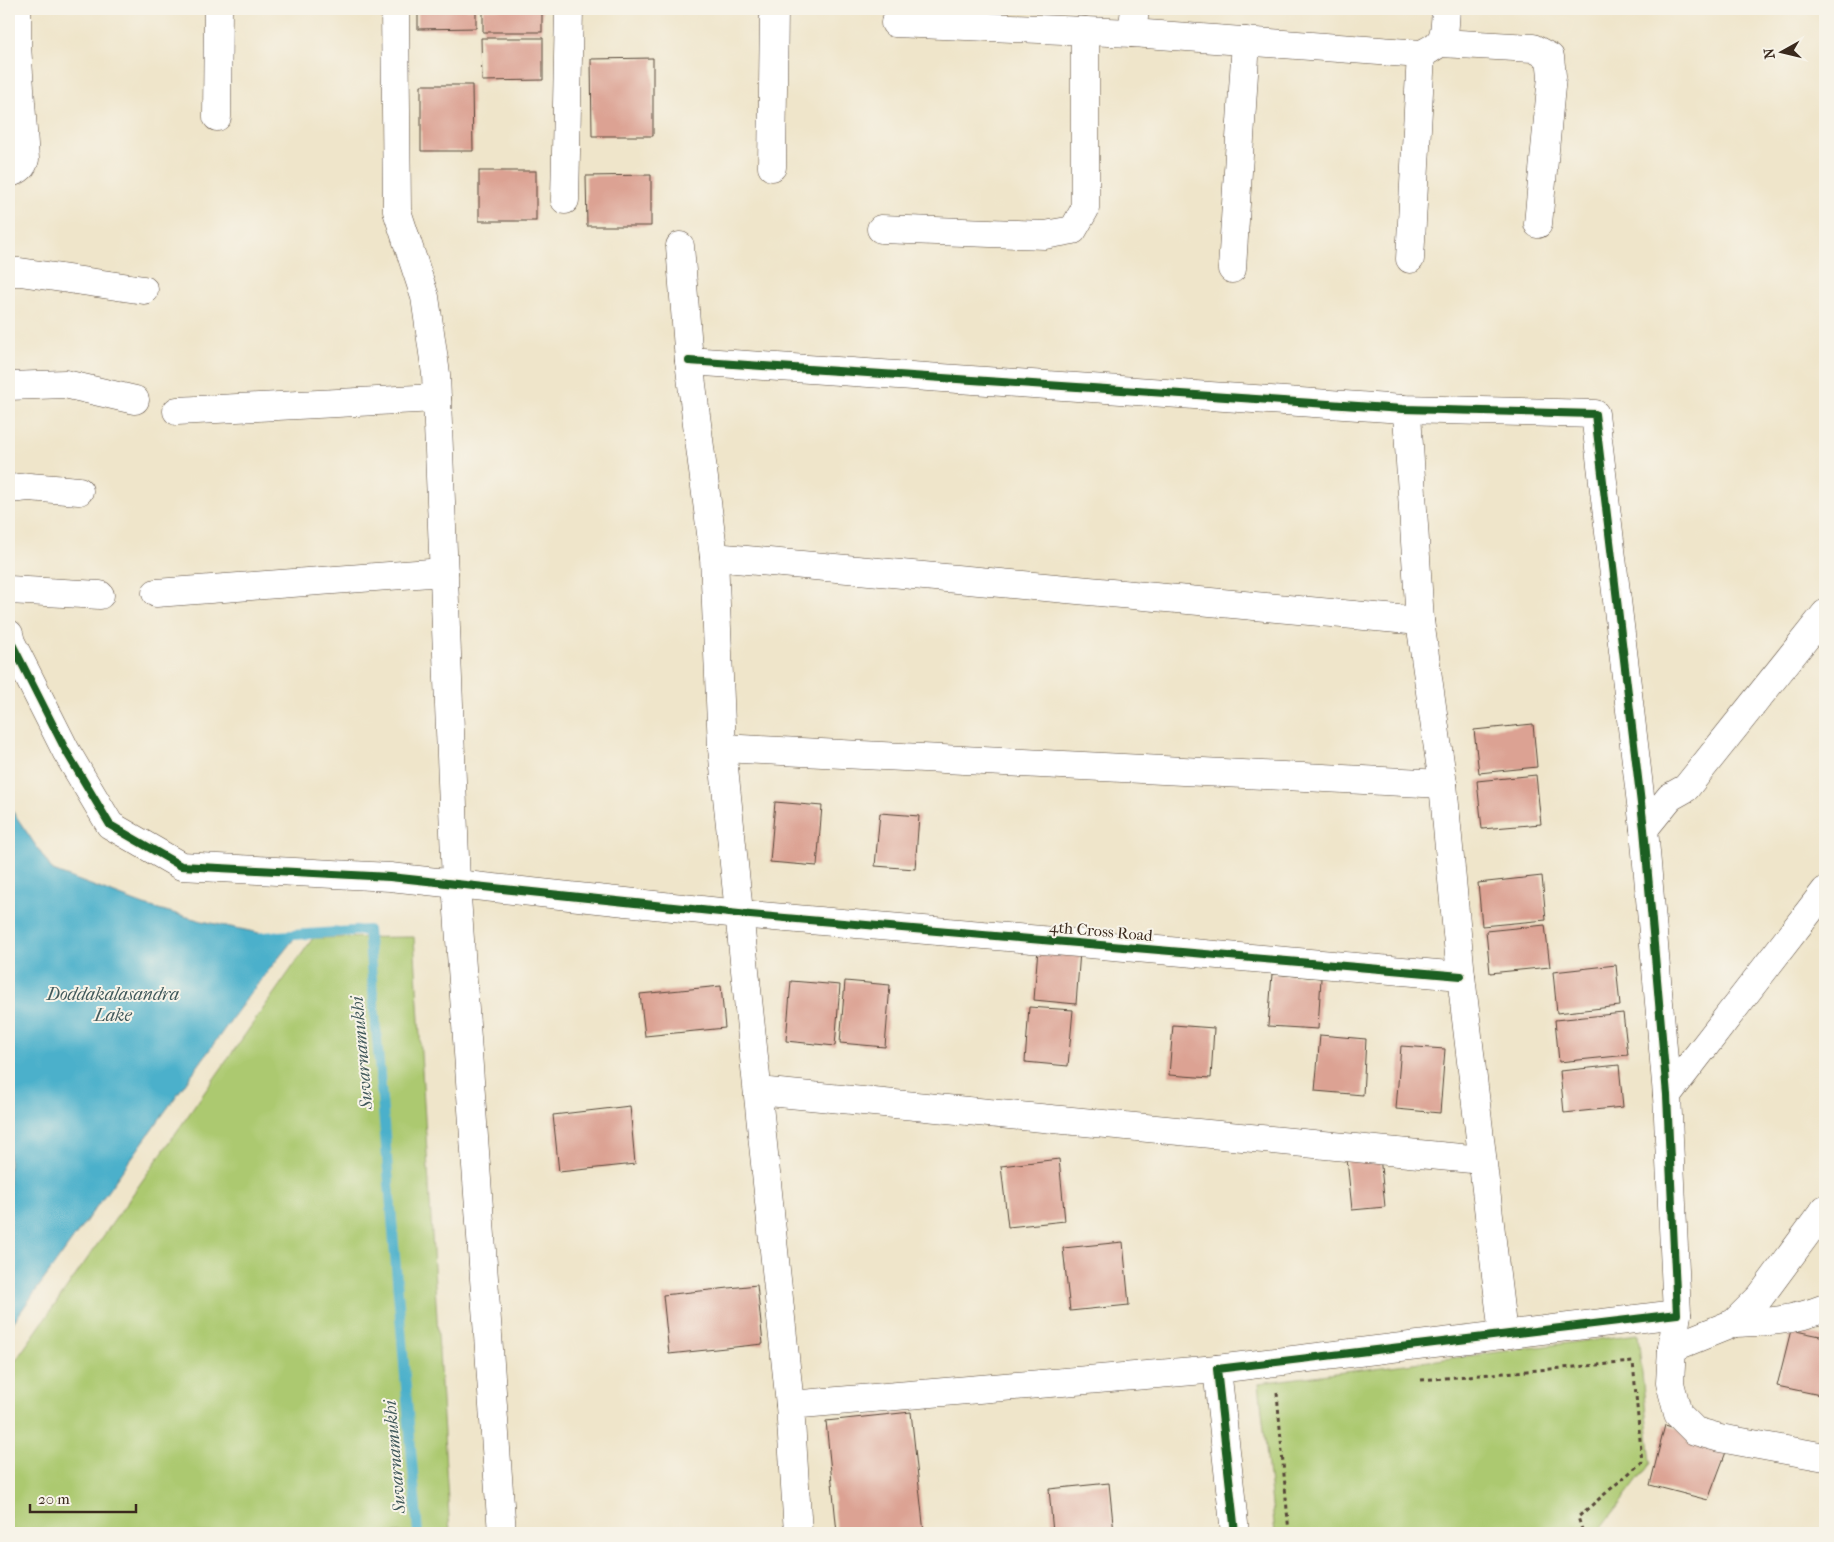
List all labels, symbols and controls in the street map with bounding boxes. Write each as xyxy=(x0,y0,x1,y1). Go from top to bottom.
north arrow xyxy=(1756,28,1806,78)
text: N xyxy=(1760,47,1779,60)
street label: 4th Cross Road xyxy=(1048,917,1154,945)
water label: Doddakalasandra Lake xyxy=(46,984,179,1026)
water label: Suvarnamukhi xyxy=(346,994,377,1111)
water label: Suvarnamukhi xyxy=(379,1398,410,1515)
scale bar xyxy=(30,1482,136,1514)
text: 20 m xyxy=(38,1490,70,1508)

